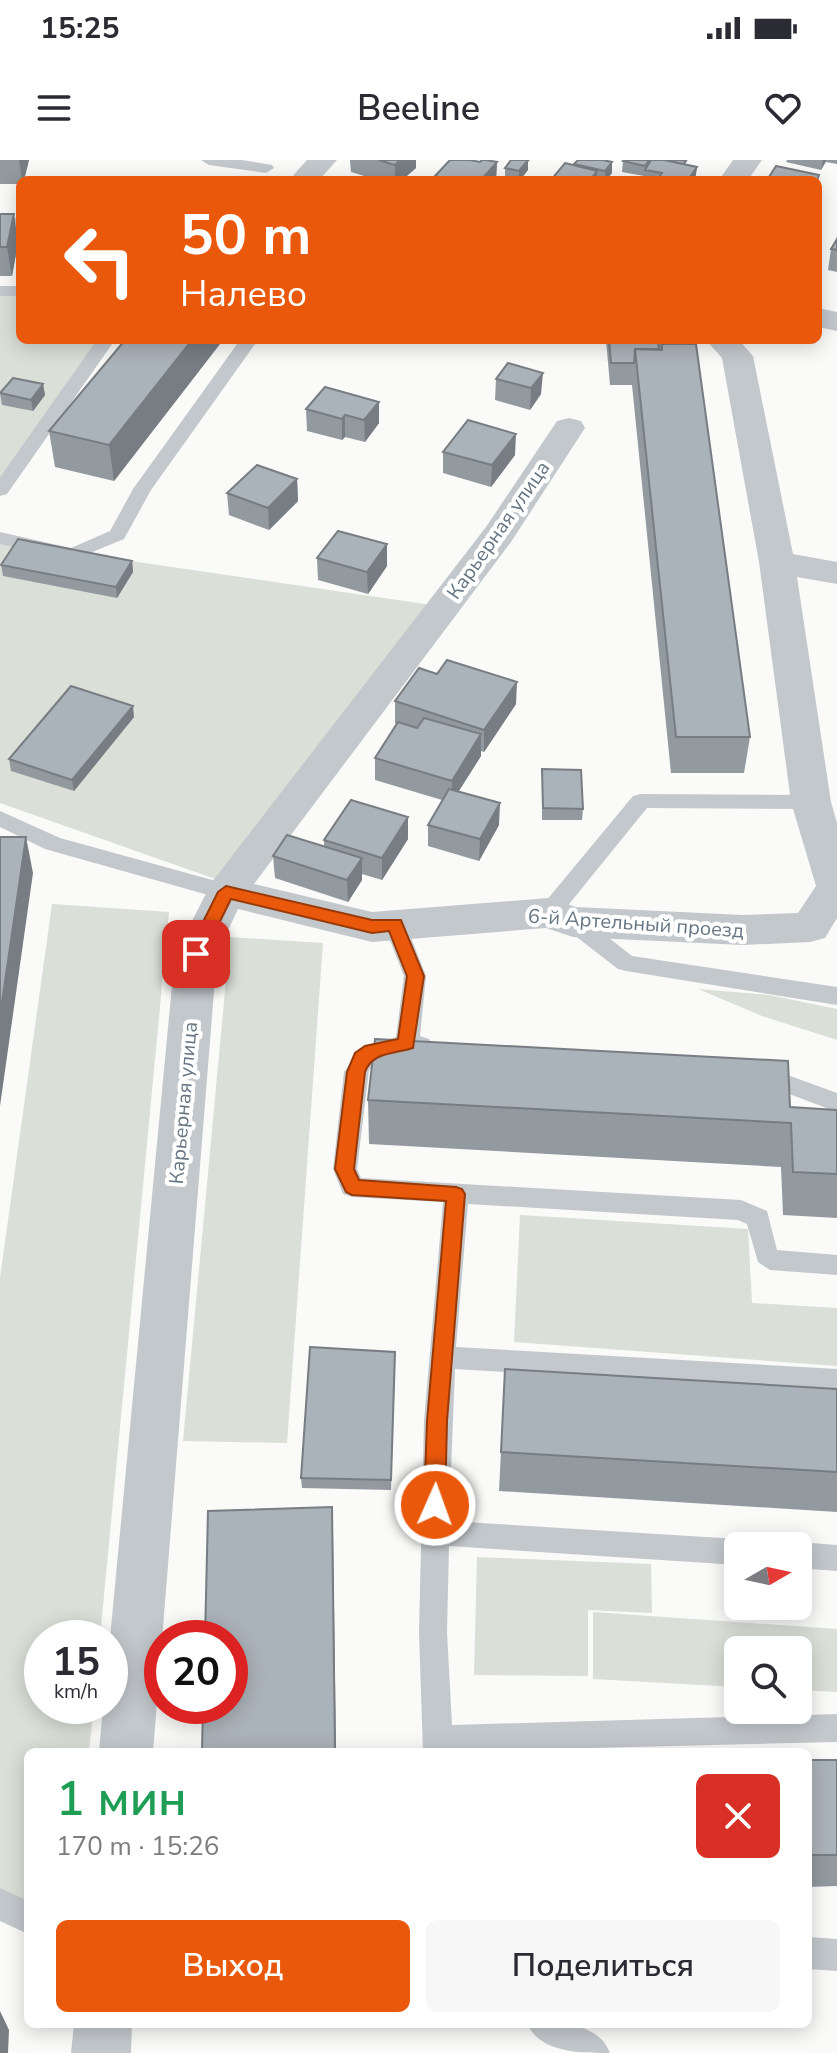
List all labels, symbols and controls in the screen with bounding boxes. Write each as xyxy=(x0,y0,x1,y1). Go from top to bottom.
text: 15:25 xyxy=(40,8,119,49)
text: Beeline xyxy=(357,84,480,133)
icon: menu xyxy=(32,86,76,130)
icon: heart xyxy=(761,86,805,130)
text: 50 m xyxy=(180,197,311,274)
icon: left xyxy=(48,208,152,312)
text: Налево xyxy=(180,270,307,319)
street label: Карьерная улица xyxy=(441,456,556,605)
street label: 6-й Артельный проезд xyxy=(527,902,745,945)
pin xyxy=(162,920,230,988)
icon: arrive xyxy=(174,932,218,976)
street label: Карьерная улица xyxy=(163,1021,204,1185)
position arrow xyxy=(393,1463,477,1547)
north arrow xyxy=(724,1532,812,1620)
map controls xyxy=(724,1532,812,1724)
speed limit sign: 20 xyxy=(144,1620,248,1724)
text: 15 xyxy=(52,1635,100,1689)
button: search xyxy=(724,1636,812,1724)
text: km/h xyxy=(54,1678,98,1705)
text: 1 мин xyxy=(56,1766,187,1832)
button: close xyxy=(696,1774,780,1858)
text: 170 m · 15:26 xyxy=(56,1829,219,1864)
button: Выход xyxy=(56,1920,410,2012)
button: Поделиться xyxy=(426,1920,780,2012)

